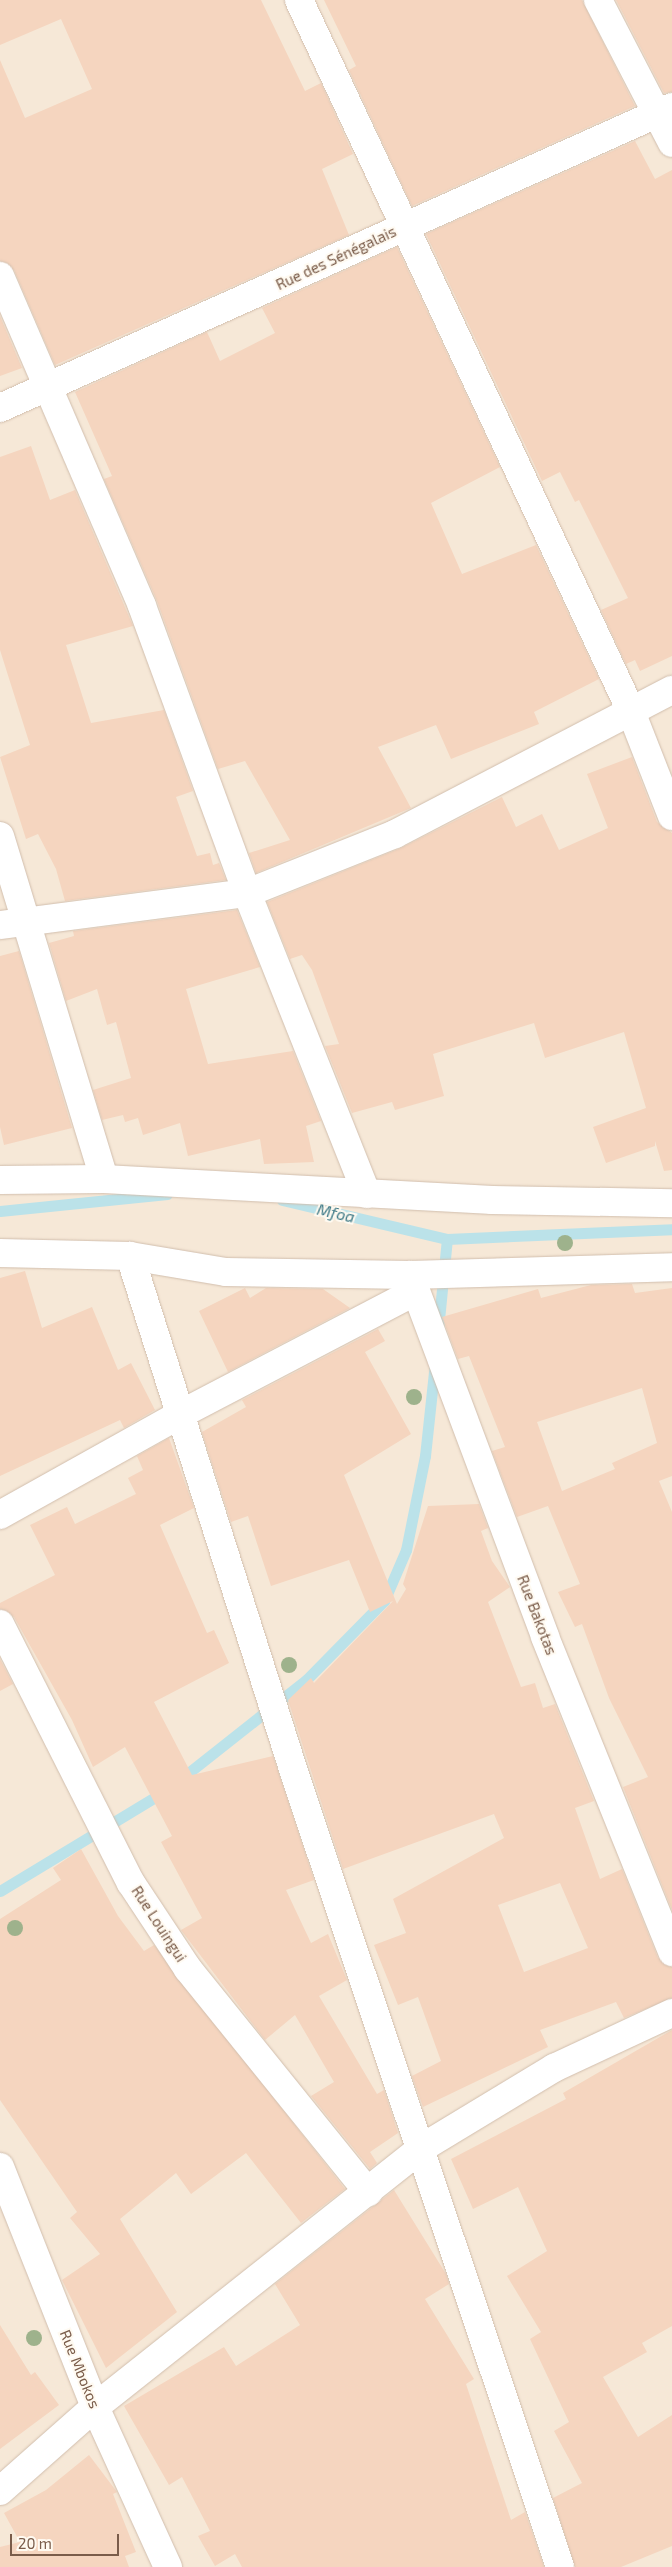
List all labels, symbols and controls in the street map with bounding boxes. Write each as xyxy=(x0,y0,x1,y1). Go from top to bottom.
street label: Rue des Sénégalais xyxy=(273,222,399,294)
water label: Mfoa xyxy=(315,1199,357,1227)
street label: Rue Bakotas xyxy=(514,1572,560,1658)
street label: Rue Louingui xyxy=(128,1883,190,1965)
street label: Rue Mbokos xyxy=(56,2327,104,2411)
scale bar xyxy=(12,2524,121,2556)
text: 20 m xyxy=(18,2534,52,2552)

